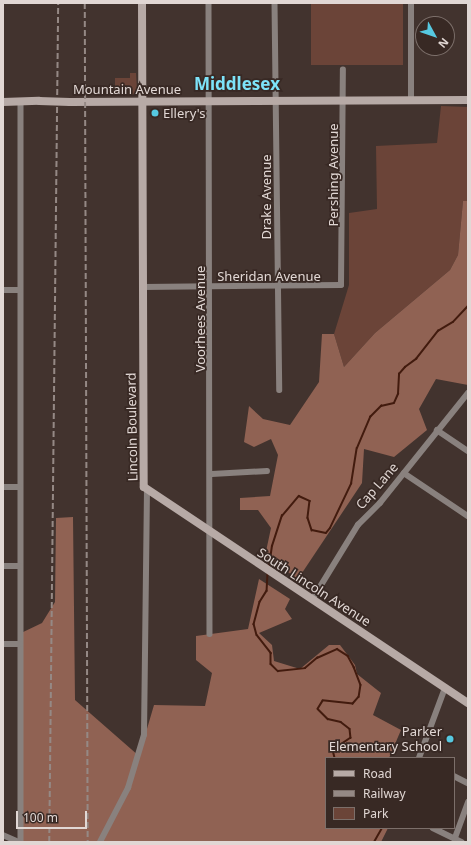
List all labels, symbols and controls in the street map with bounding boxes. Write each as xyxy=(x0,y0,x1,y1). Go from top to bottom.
north arrow xyxy=(415,16,455,56)
text: N xyxy=(435,35,452,52)
district label: Middlesex xyxy=(194,74,280,94)
street label: Mountain Avenue xyxy=(73,81,181,97)
place label: Ellery's xyxy=(163,105,206,121)
marker: Ellery's xyxy=(150,108,160,118)
street label: Pershing Avenue xyxy=(325,123,341,227)
street label: Drake Avenue xyxy=(258,154,274,240)
street label: Voorhees Avenue xyxy=(192,266,208,372)
street label: Sheridan Avenue xyxy=(217,268,321,284)
street label: Lincoln Boulevard xyxy=(123,372,141,482)
street label: Cap Lane xyxy=(353,460,401,512)
street label: South Lincoln Avenue xyxy=(254,545,374,629)
place label: Parker Elementary School xyxy=(329,724,442,755)
marker: Parker Elementary School xyxy=(445,734,455,744)
legend xyxy=(325,757,455,829)
text: Road xyxy=(363,765,392,782)
text: Railway xyxy=(363,785,406,802)
scale bar xyxy=(18,803,89,829)
text: Park xyxy=(363,805,388,822)
text: 100 m xyxy=(23,809,58,826)

